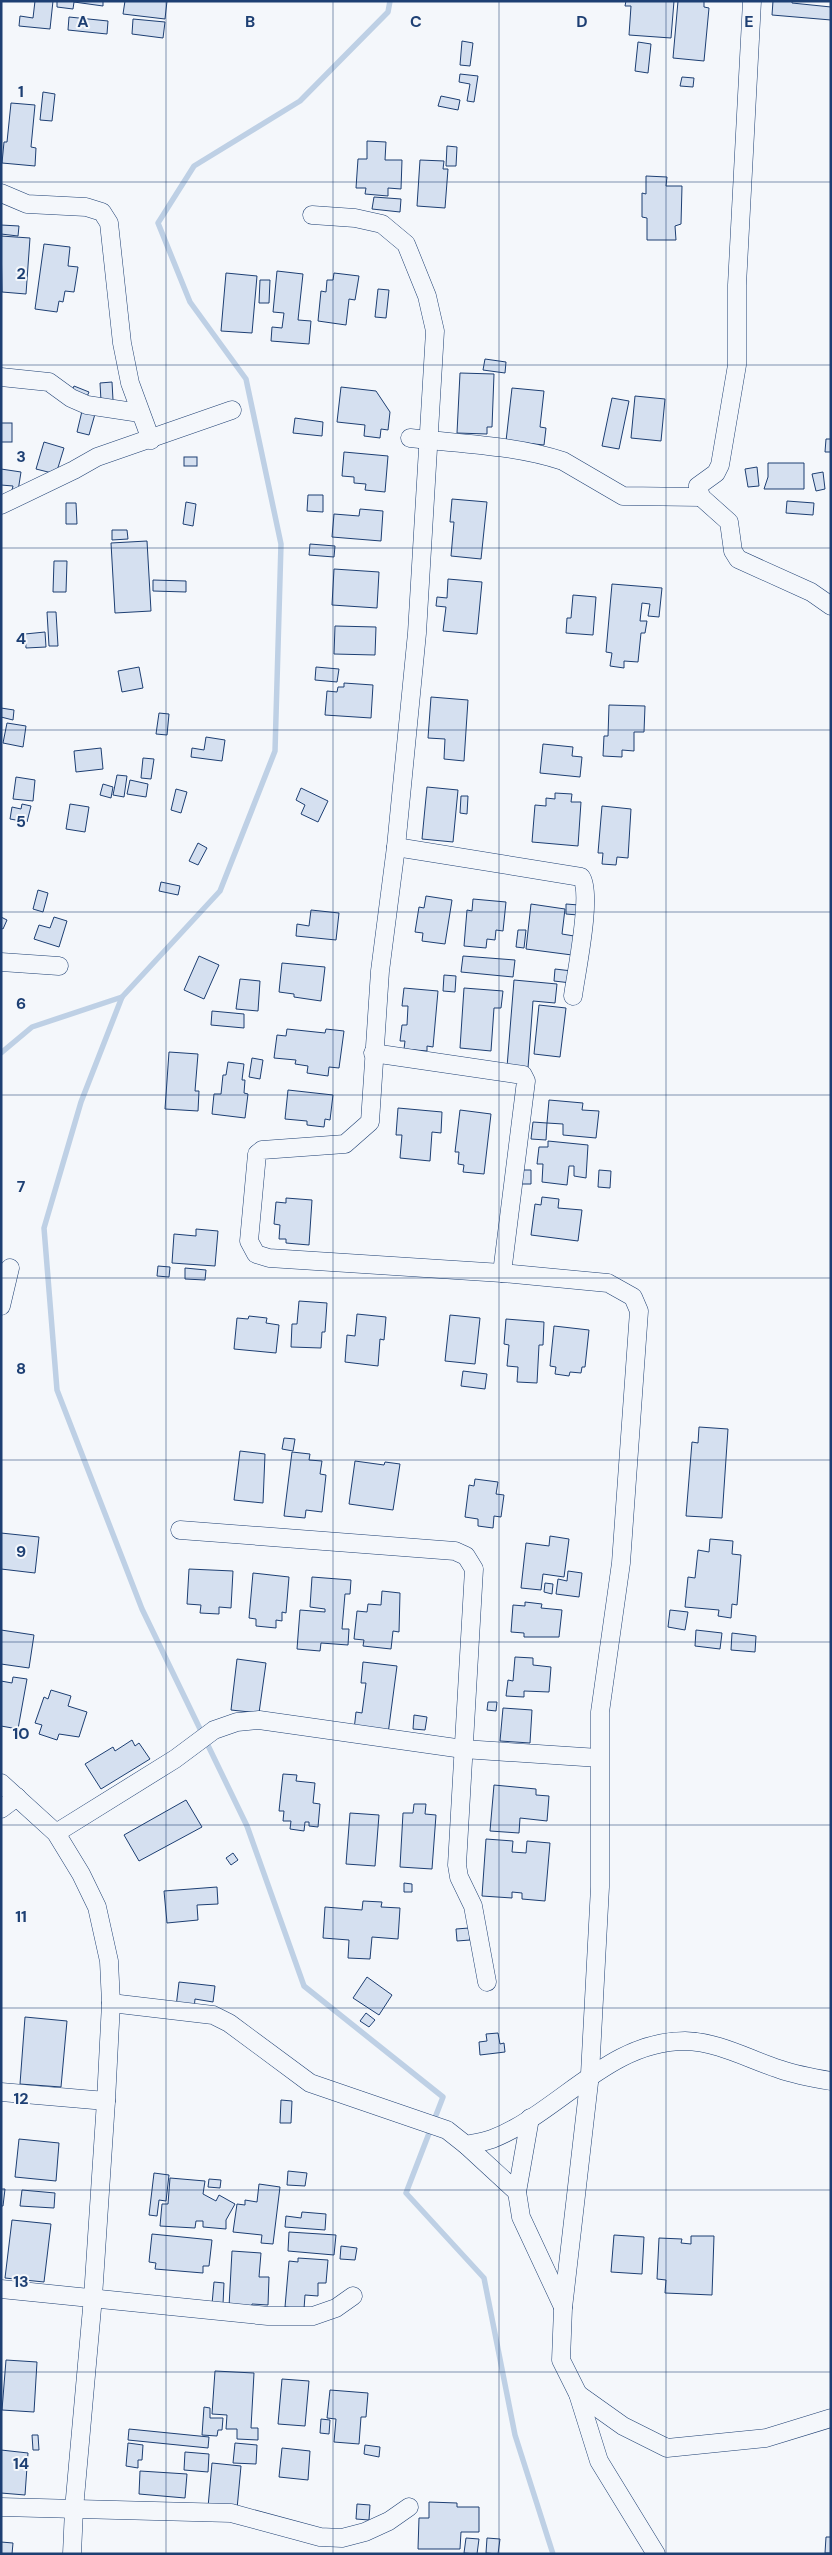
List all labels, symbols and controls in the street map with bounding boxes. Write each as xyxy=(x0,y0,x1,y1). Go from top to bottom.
text: A xyxy=(77,11,89,32)
text: B xyxy=(245,11,255,32)
text: C xyxy=(410,11,422,32)
text: D xyxy=(576,11,588,32)
text: E xyxy=(744,11,754,32)
text: 1 xyxy=(18,81,24,102)
text: 2 xyxy=(16,263,26,284)
text: 3 xyxy=(16,446,26,467)
text: 4 xyxy=(16,628,26,649)
text: 5 xyxy=(16,811,26,832)
text: 6 xyxy=(16,993,26,1014)
text: 7 xyxy=(17,1176,26,1197)
text: 8 xyxy=(16,1358,26,1379)
text: 9 xyxy=(16,1541,26,1562)
text: 10 xyxy=(12,1723,30,1744)
text: 11 xyxy=(15,1906,27,1927)
text: 12 xyxy=(13,2088,29,2109)
text: 13 xyxy=(13,2271,29,2292)
text: 14 xyxy=(13,2453,29,2474)

